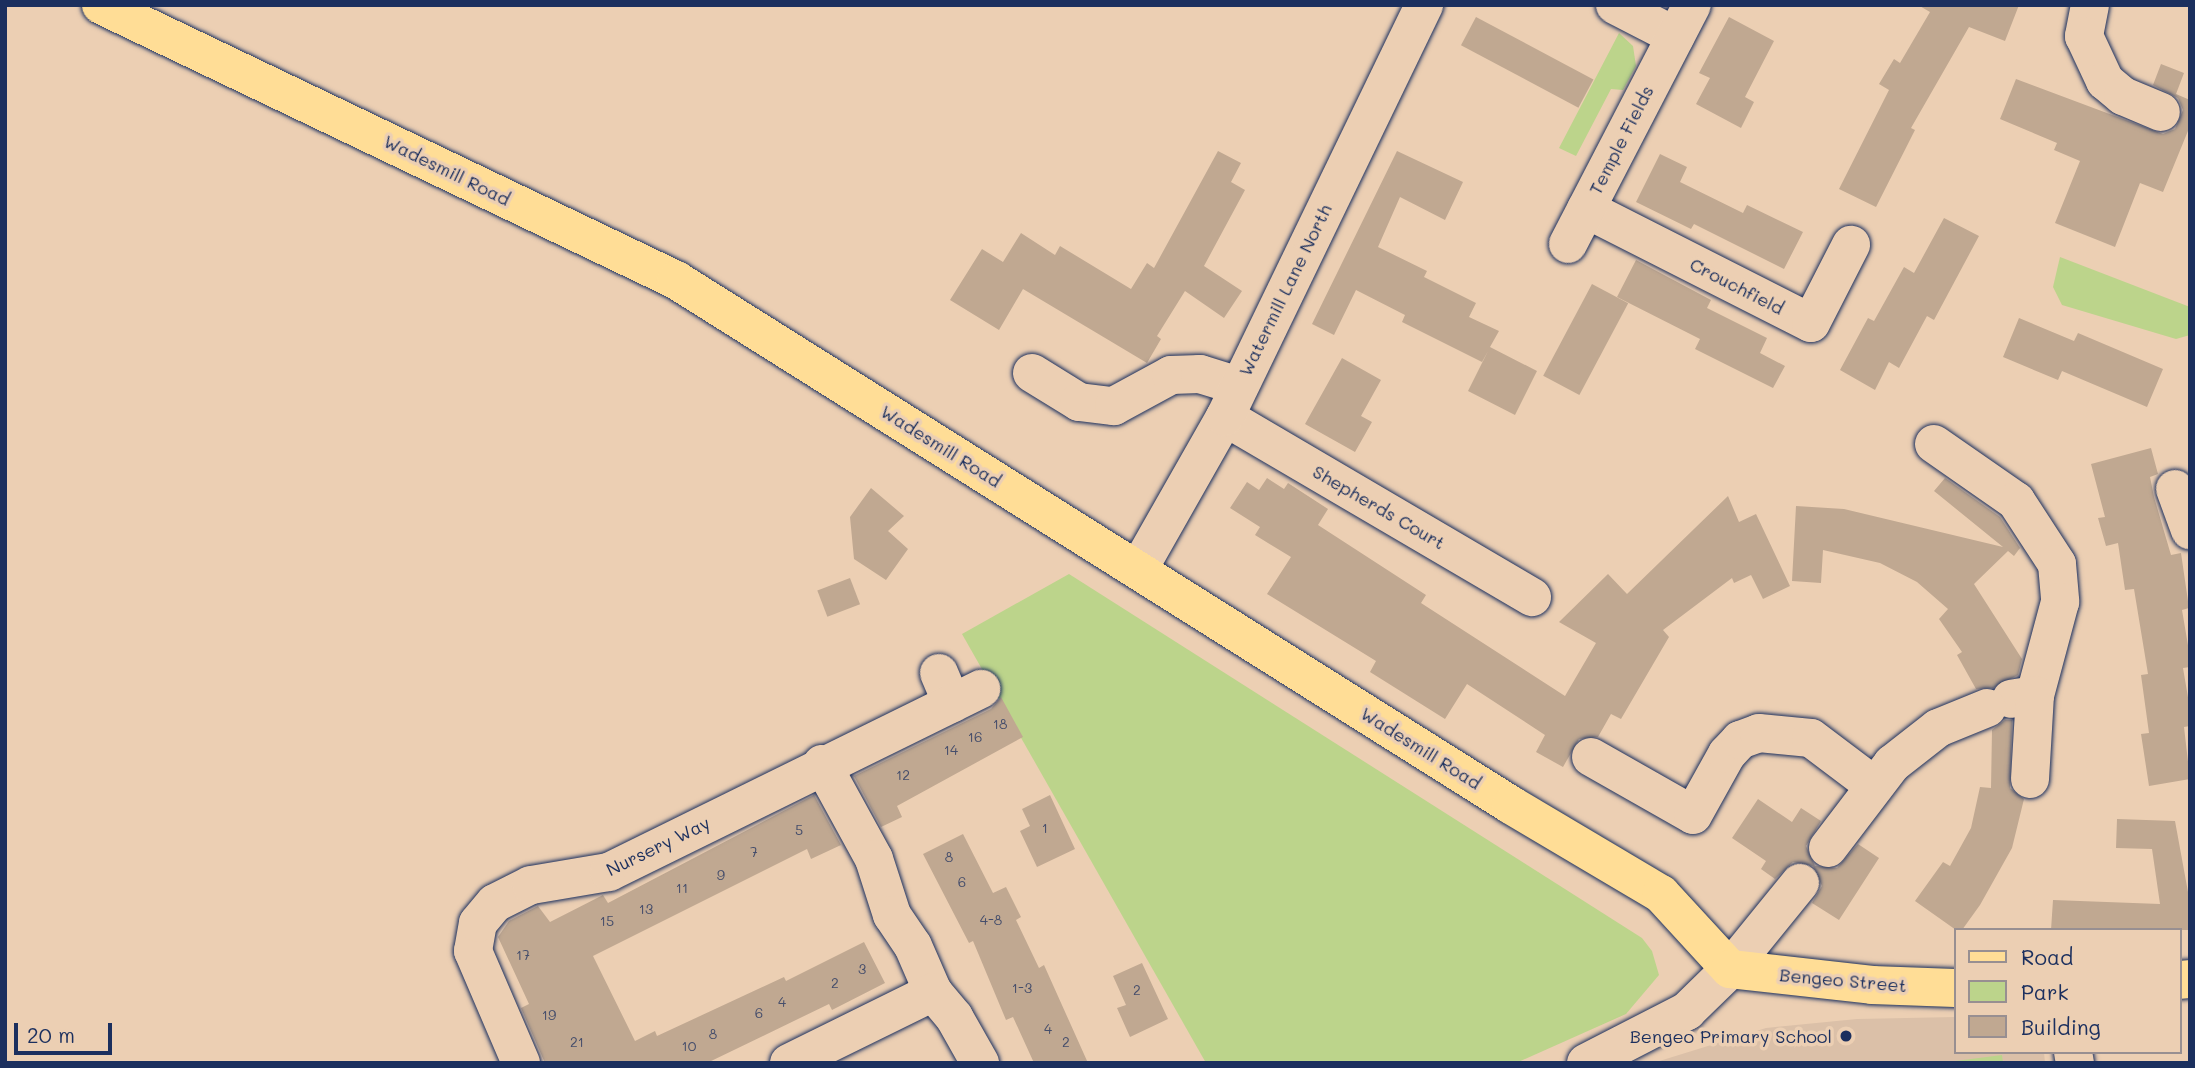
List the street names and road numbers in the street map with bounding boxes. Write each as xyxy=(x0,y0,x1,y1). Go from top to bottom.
street label: Temple Fields xyxy=(1584,82,1658,198)
street label: Wadesmill Road xyxy=(380,130,514,210)
street label: Watermill Lane North xyxy=(1234,201,1336,379)
street label: Crouchfield xyxy=(1686,253,1788,319)
street label: Wadesmill Road xyxy=(877,400,1005,492)
street label: Shepherds Court xyxy=(1309,460,1449,554)
street label: Wadesmill Road xyxy=(1357,702,1485,794)
street label: Nursery Way xyxy=(603,812,713,880)
street label: Bengeo Street xyxy=(1779,964,1907,996)

